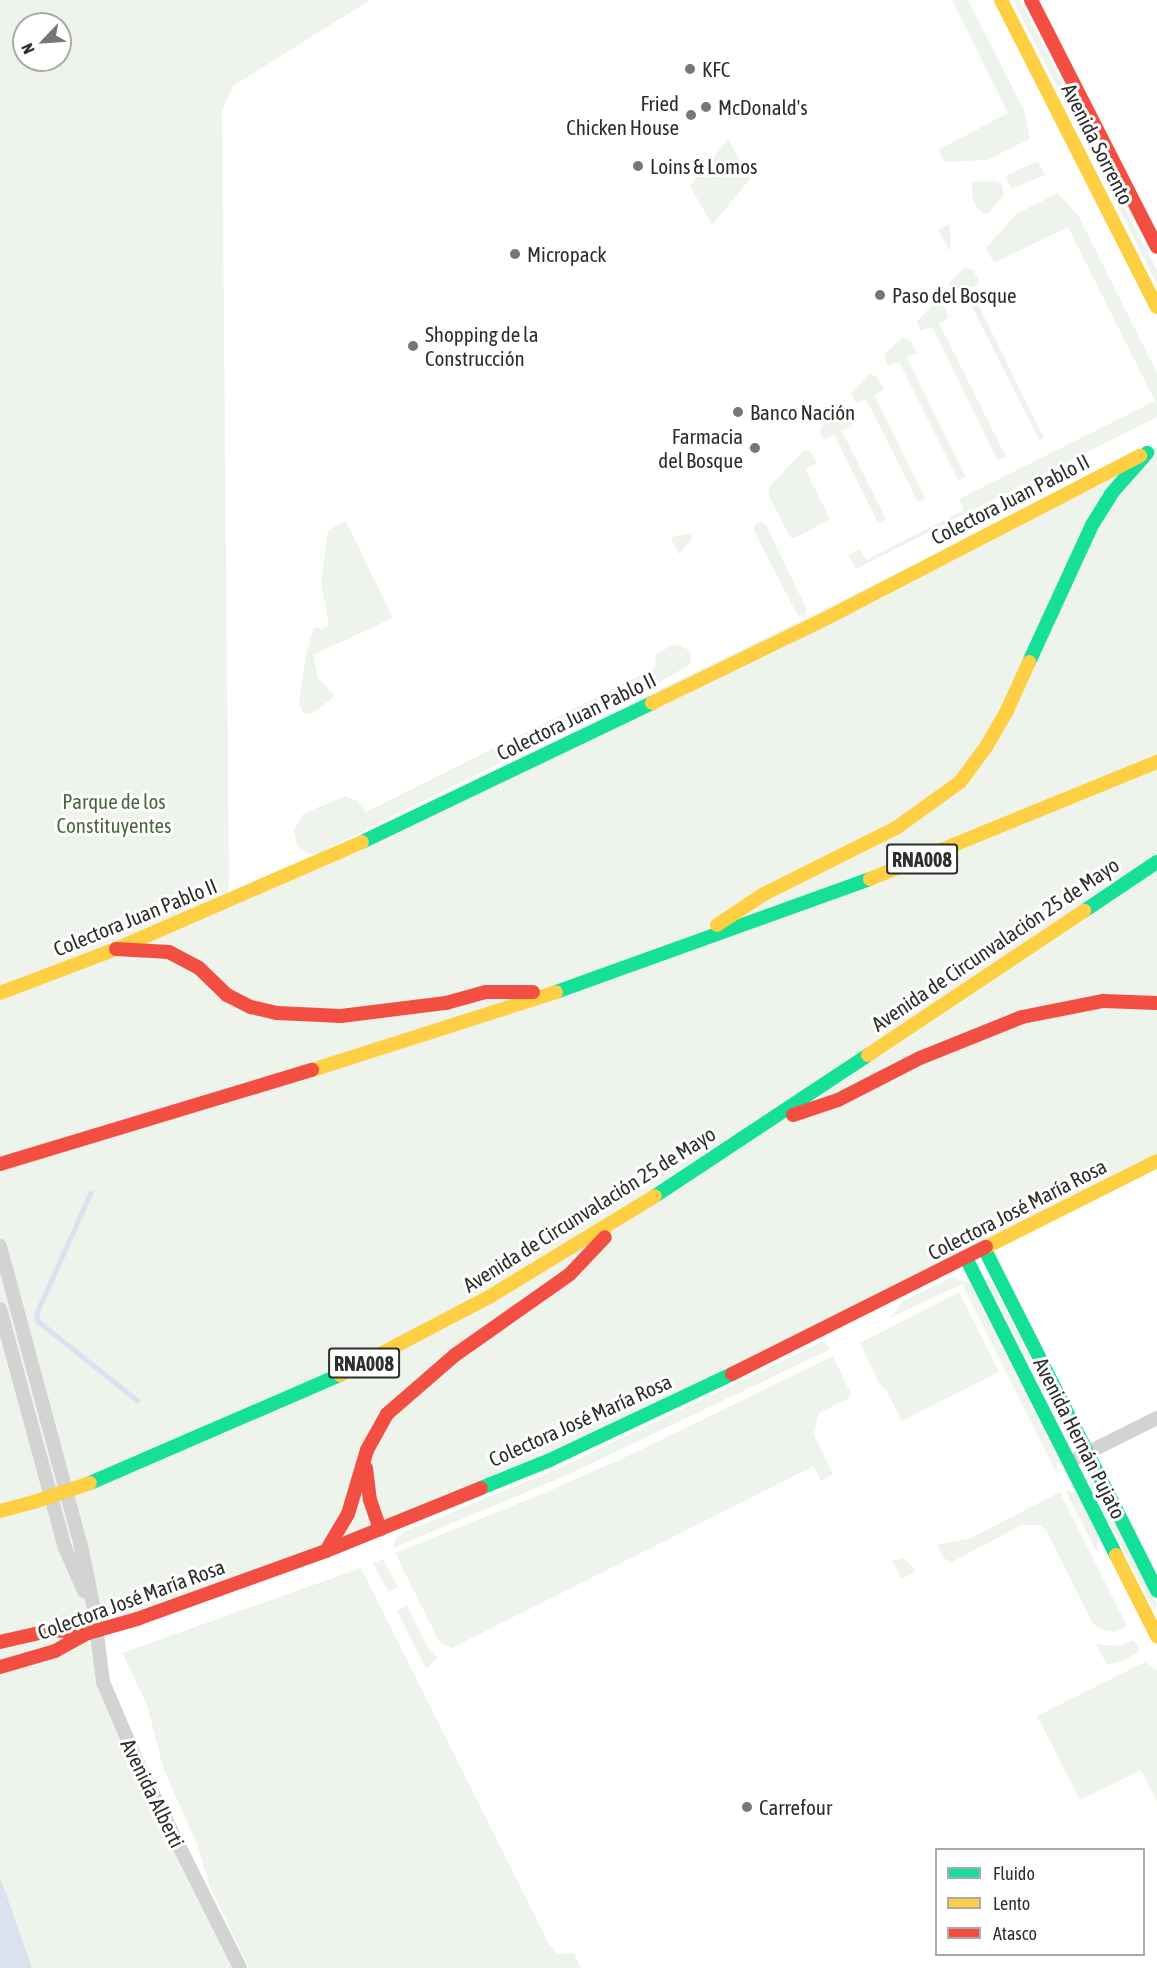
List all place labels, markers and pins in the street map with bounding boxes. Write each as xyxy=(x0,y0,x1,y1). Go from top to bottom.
place label: KFC xyxy=(702,56,730,82)
marker: KFC xyxy=(683,62,697,76)
place label: Fried Chicken House xyxy=(566,90,679,140)
place label: McDonald's xyxy=(718,94,808,120)
marker: McDonald's xyxy=(699,100,713,114)
marker: Fried Chicken House xyxy=(684,108,698,122)
place label: Loins & Lomos xyxy=(650,153,757,179)
marker: Loins & Lomos xyxy=(631,159,645,173)
place label: Micropack xyxy=(527,241,606,267)
marker: Micropack xyxy=(508,247,522,261)
place label: Paso del Bosque xyxy=(892,282,1017,308)
marker: Paso del Bosque xyxy=(873,288,887,302)
place label: Shopping de la Construcción xyxy=(425,321,538,371)
marker: Shopping de la Construcción xyxy=(406,339,420,353)
place label: Banco Nación xyxy=(750,399,855,425)
marker: Banco Nación xyxy=(731,405,745,419)
place label: Farmacia del Bosque xyxy=(658,423,743,473)
marker: Farmacia del Bosque xyxy=(748,441,762,455)
place label: Carrefour xyxy=(759,1794,832,1820)
marker: Carrefour xyxy=(740,1800,754,1814)

